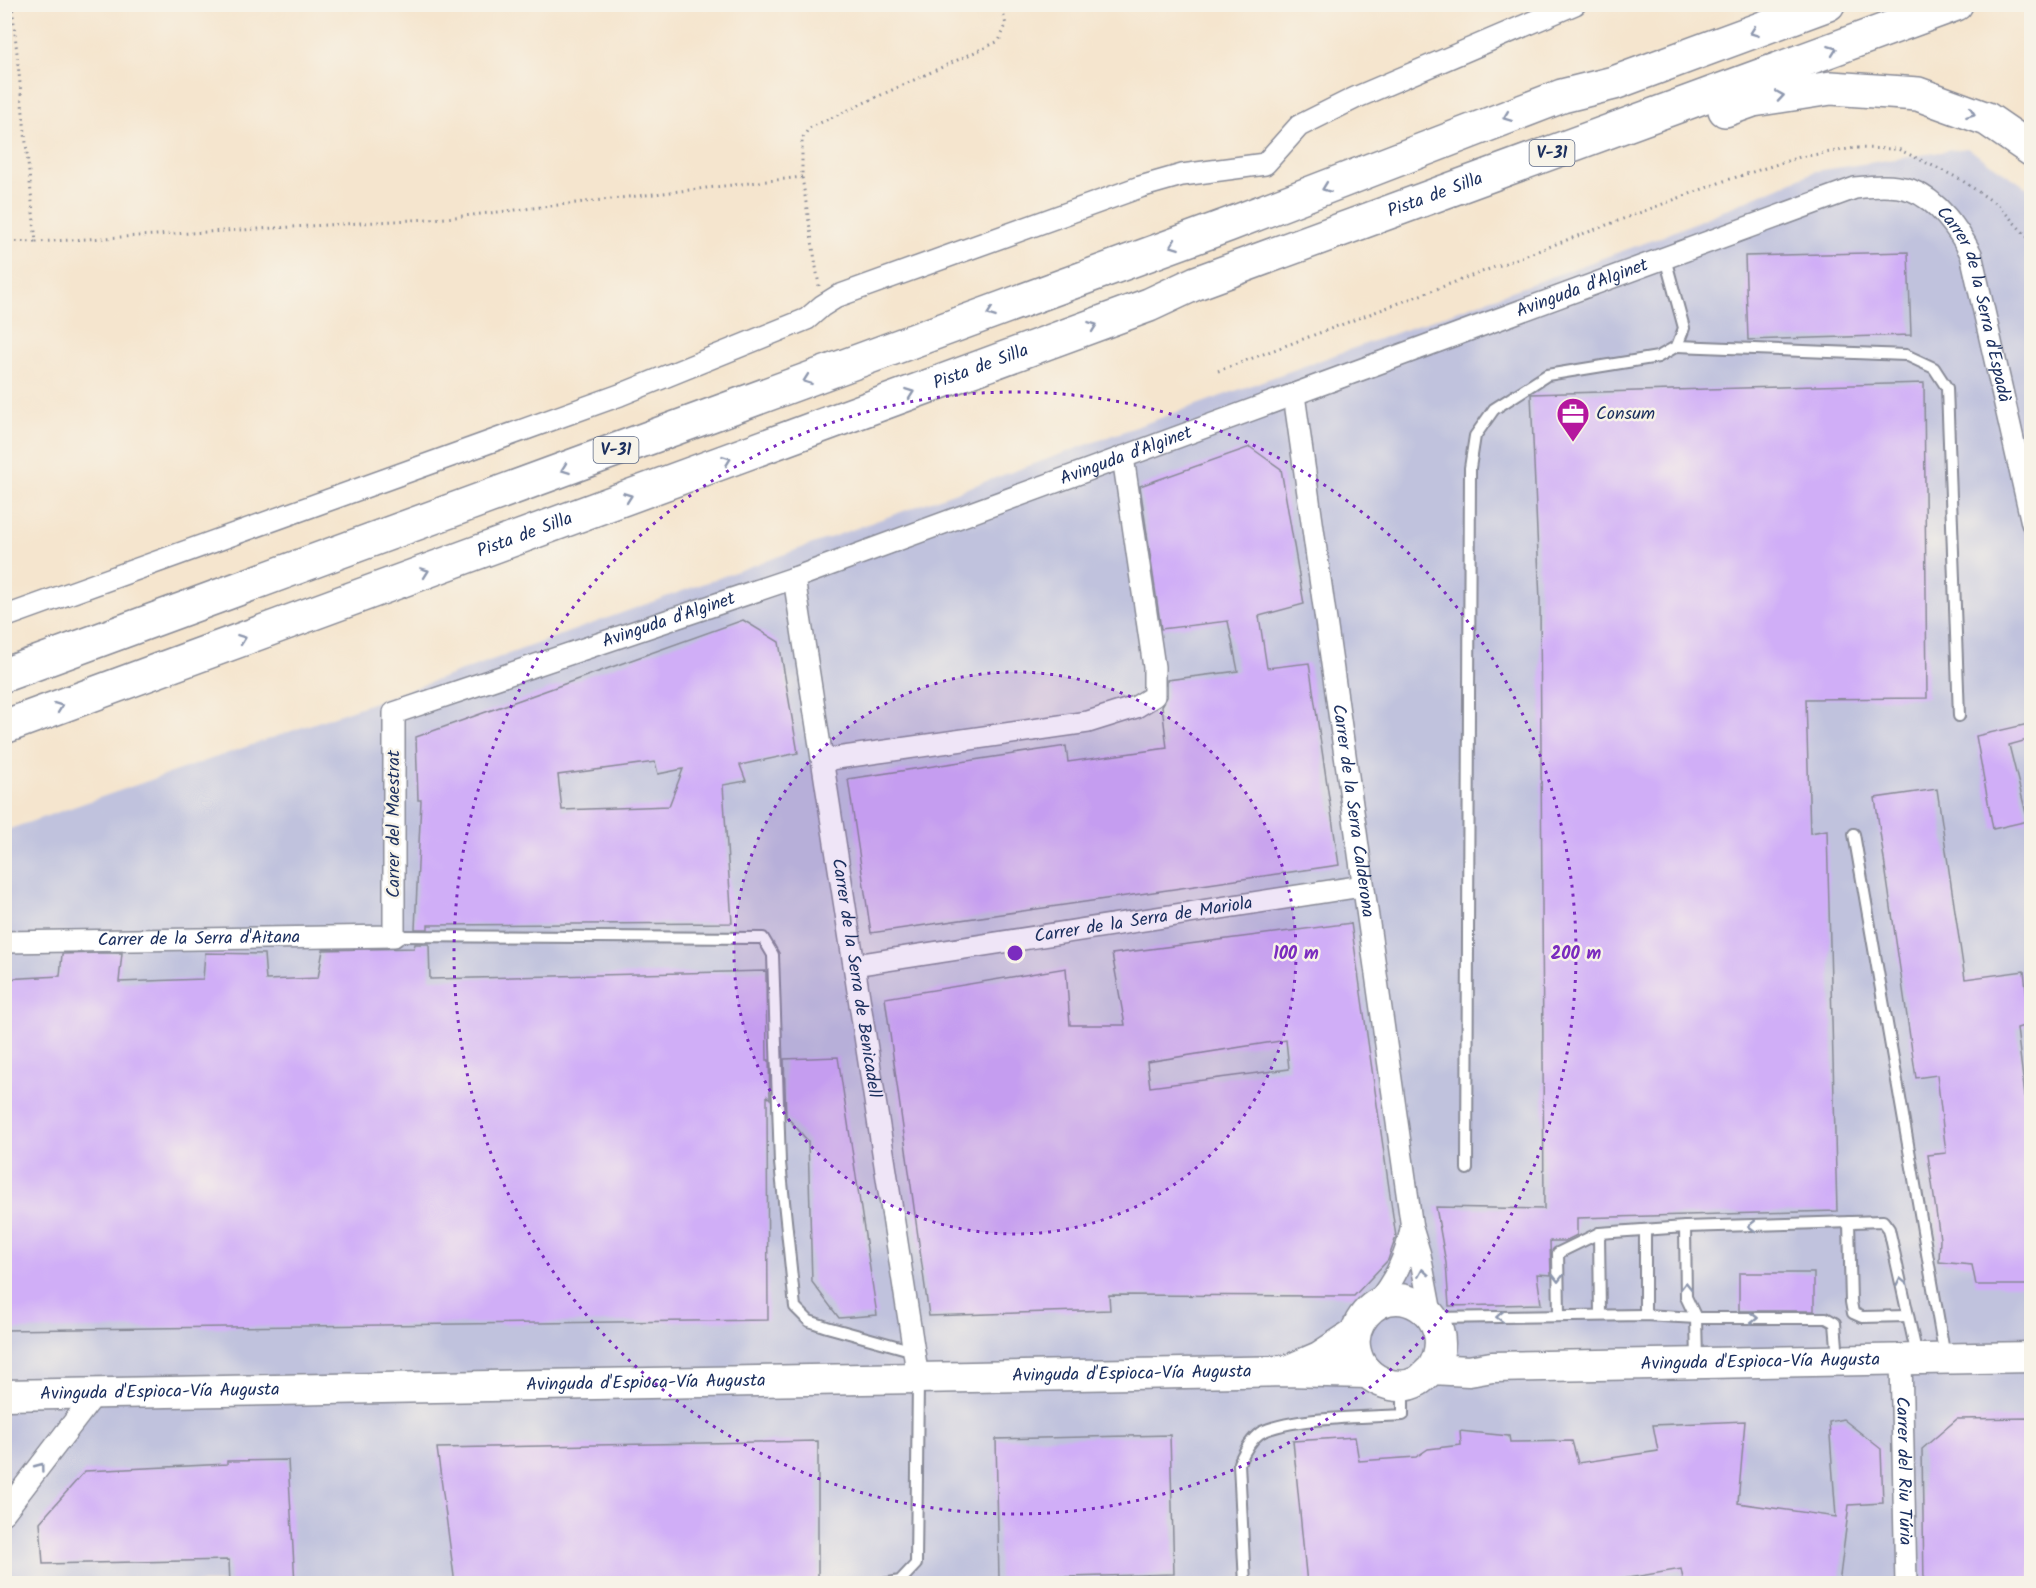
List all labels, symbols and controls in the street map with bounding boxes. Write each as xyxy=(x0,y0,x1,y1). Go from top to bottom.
one-way arrow xyxy=(1749,25,1760,37)
one-way arrow xyxy=(1827,44,1838,57)
one-way arrow xyxy=(1775,90,1785,103)
one-way arrow xyxy=(1965,106,1976,119)
one-way arrow xyxy=(1503,110,1514,122)
road number: V-31 xyxy=(1530,140,1574,166)
street label: Pista de Silla xyxy=(1383,164,1487,226)
one-way arrow xyxy=(1321,181,1332,193)
street label: Carrer de la Serra d'Espadà xyxy=(1929,199,2019,405)
one-way arrow xyxy=(1169,238,1179,251)
street label: Avinguda d'Alginet xyxy=(1512,250,1653,326)
one-way arrow xyxy=(986,305,996,318)
one-way arrow xyxy=(1087,320,1098,333)
street label: Pista de Silla xyxy=(929,336,1033,398)
one-way arrow xyxy=(803,373,814,385)
one-way arrow xyxy=(904,388,915,400)
office icon: Consum xyxy=(1555,396,1591,443)
place label: Consum xyxy=(1596,400,1655,429)
street label: Avinguda d'Alginet xyxy=(1056,418,1197,494)
road number: V-31 xyxy=(594,437,638,463)
one-way arrow xyxy=(721,455,732,468)
one-way arrow xyxy=(560,462,571,474)
one-way arrow xyxy=(622,492,633,504)
street label: Pista de Silla xyxy=(473,504,577,566)
one-way arrow xyxy=(419,566,430,579)
street label: Avinguda d'Alginet xyxy=(598,584,740,656)
one-way arrow xyxy=(236,634,247,647)
one-way arrow xyxy=(54,701,64,714)
street label: Carrer de la Serra Calderona xyxy=(1323,702,1382,919)
street label: Carrer del Maestrat xyxy=(380,749,409,898)
street label: Carrer de la Serra de Benicadell xyxy=(823,856,889,1101)
street label: Carrer de la Serra de Mariola xyxy=(1032,889,1255,951)
street label: Carrer de la Serra d'Aitana xyxy=(98,923,300,955)
text: 100 m xyxy=(1273,940,1319,969)
text: 200 m xyxy=(1551,940,1602,969)
centre of rings xyxy=(1005,943,1025,963)
one-way arrow xyxy=(1748,1219,1757,1232)
one-way arrow xyxy=(1417,1268,1430,1278)
one-way arrow xyxy=(1552,1274,1564,1283)
one-way arrow xyxy=(1895,1277,1908,1287)
one-way arrow xyxy=(1680,1282,1692,1291)
one-way arrow xyxy=(1496,1311,1505,1323)
one-way arrow xyxy=(1750,1312,1759,1324)
street label: Avinguda d'Espioca-Vía Augusta xyxy=(1640,1345,1880,1379)
street label: Avinguda d'Espioca-Vía Augusta xyxy=(1012,1357,1252,1391)
street label: Avinguda d'Espioca-Vía Augusta xyxy=(526,1366,766,1400)
street label: Avinguda d'Espioca-Vía Augusta xyxy=(40,1375,280,1409)
street label: Carrer del Riu Túria xyxy=(1887,1396,1920,1546)
one-way arrow xyxy=(33,1463,44,1474)

